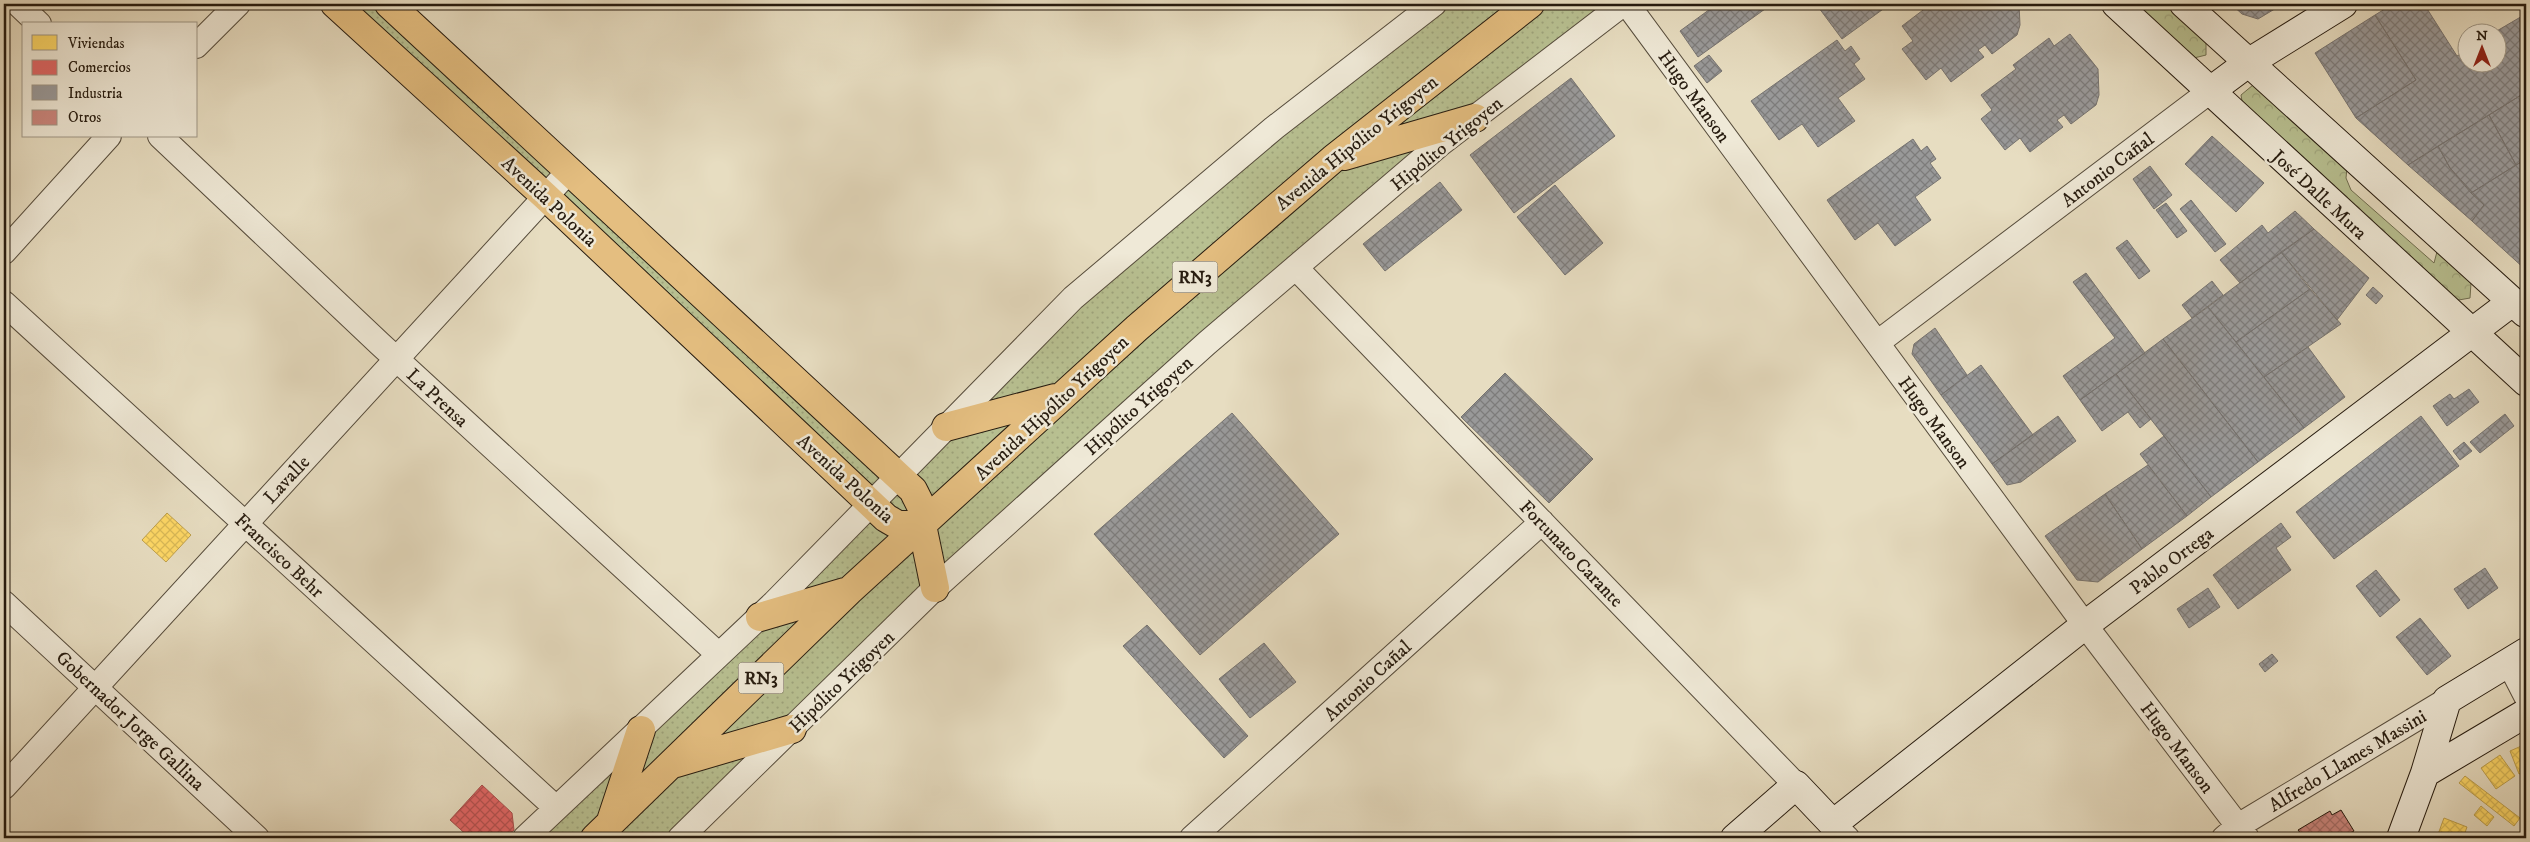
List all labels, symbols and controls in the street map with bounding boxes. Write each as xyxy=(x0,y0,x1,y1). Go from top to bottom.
legend xyxy=(22,22,198,138)
north arrow xyxy=(2458,22,2508,72)
text: N xyxy=(2476,27,2488,45)
text: Viviendas xyxy=(67,34,125,53)
street label: Hugo Manson xyxy=(1653,46,1735,147)
text: Comercios xyxy=(68,58,131,77)
street label: Avenida Hipólito Yrigoyen xyxy=(1271,71,1443,216)
text: Industria xyxy=(68,84,123,103)
street label: Hipólito Yrigoyen xyxy=(1386,92,1508,196)
text: Otros xyxy=(68,108,101,127)
street label: Antonio Cañal xyxy=(2057,128,2159,212)
street label: José Dalle Mura xyxy=(2265,144,2371,245)
street label: Avenida Polonia xyxy=(497,152,601,252)
road number: RN3 xyxy=(1172,262,1218,292)
street label: Avenida Hipólito Yrigoyen xyxy=(970,331,1134,485)
street label: Hipólito Yrigoyen xyxy=(1080,352,1198,461)
street label: La Prensa xyxy=(401,364,473,432)
street label: Hugo Manson xyxy=(1893,372,1975,473)
street label: Avenida Polonia xyxy=(792,430,898,528)
street label: Lavalle xyxy=(259,451,315,509)
street label: Fortunato Carante xyxy=(1514,496,1628,612)
street label: Francisco Behr xyxy=(230,509,328,603)
street label: Pablo Ortega xyxy=(2126,522,2218,600)
street label: Hipólito Yrigoyen xyxy=(785,626,900,738)
street label: Antonio Cañal xyxy=(1320,636,1417,726)
street label: Gobernador Jorge Gallina xyxy=(51,646,209,796)
road number: RN3 xyxy=(738,662,784,694)
street label: Hugo Manson xyxy=(2135,698,2219,798)
street label: Alfredo Llames Massini xyxy=(2265,705,2431,817)

